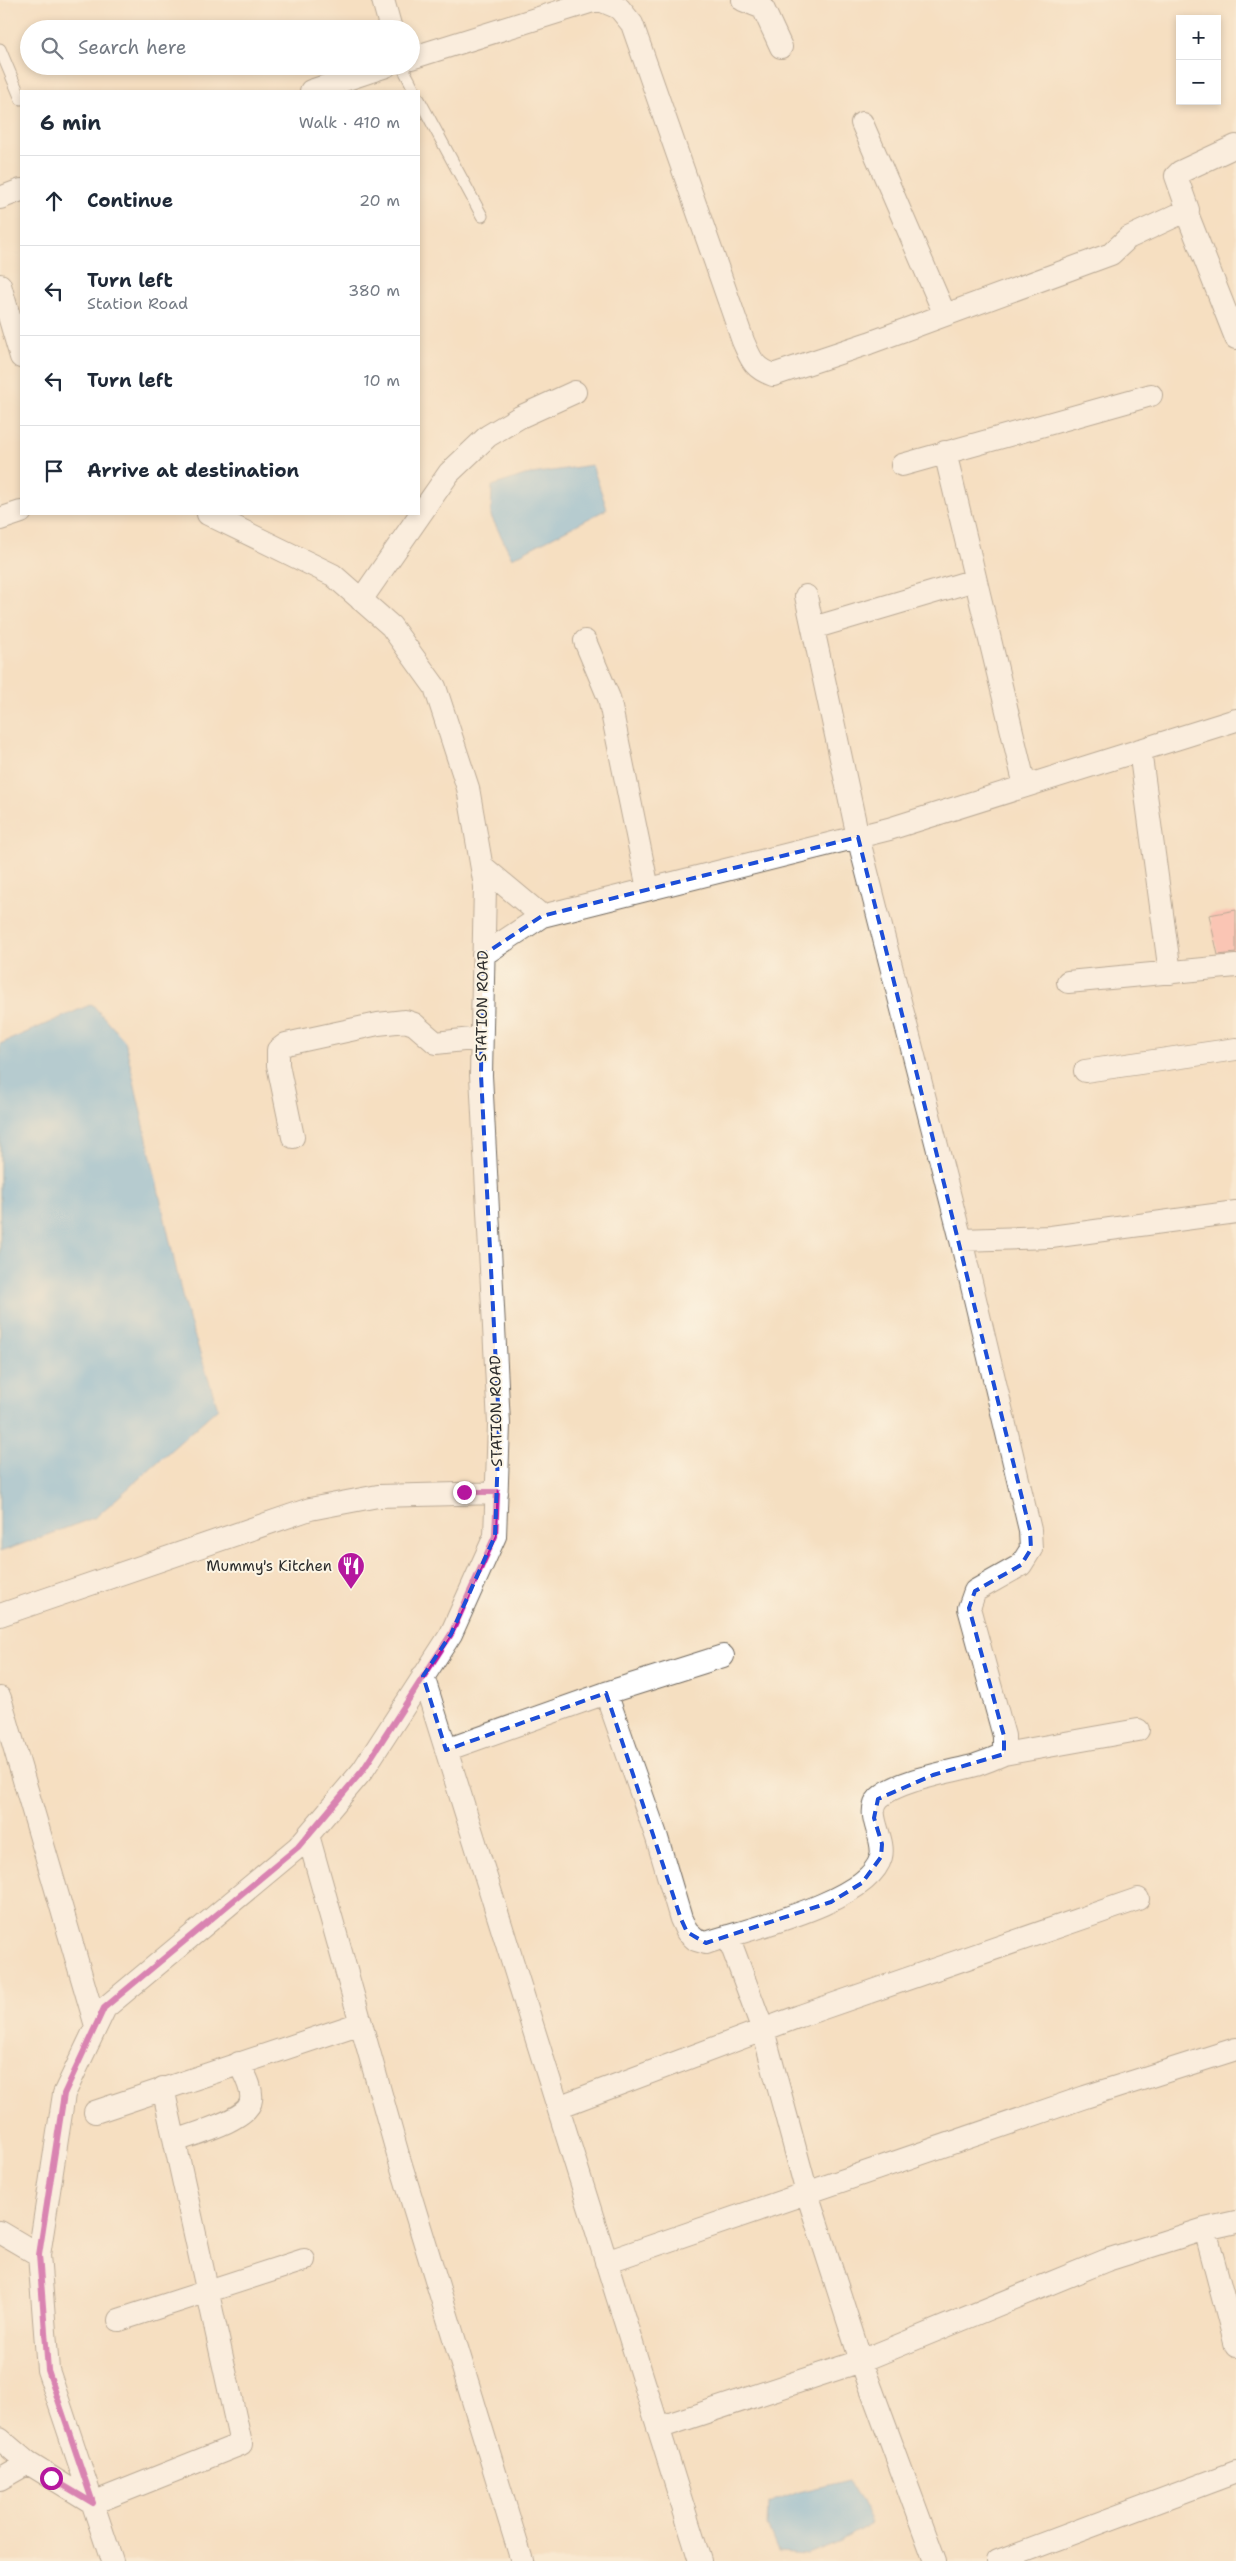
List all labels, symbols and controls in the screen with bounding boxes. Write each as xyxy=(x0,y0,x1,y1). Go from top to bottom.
map controls xyxy=(1176,15,1221,105)
button: + xyxy=(1176,15,1221,60)
search box xyxy=(20,20,420,75)
icon: search xyxy=(38,34,66,62)
text: Search here xyxy=(78,35,187,60)
button: − xyxy=(1176,60,1221,105)
text: 6 min xyxy=(40,109,101,137)
text: Walk · 410 m xyxy=(299,112,400,133)
icon: ahead xyxy=(40,187,68,215)
text: Continue xyxy=(87,188,173,213)
text: 20 m xyxy=(359,190,400,211)
text: Turn left xyxy=(87,268,173,293)
icon: left xyxy=(40,277,68,305)
text: 380 m xyxy=(348,280,400,301)
text: Station Road xyxy=(87,293,188,314)
icon: left xyxy=(40,367,68,395)
text: Turn left xyxy=(87,368,173,393)
text: 10 m xyxy=(363,370,400,391)
icon: arrive xyxy=(40,457,68,485)
text: Arrive at destination xyxy=(87,458,299,483)
street label: STATION ROAD xyxy=(471,950,493,1062)
street label: STATION ROAD xyxy=(485,1355,507,1467)
route end xyxy=(453,1481,476,1504)
restaurant icon: Mummy's Kitchen xyxy=(336,1551,366,1590)
place label: Mummy's Kitchen xyxy=(206,1556,332,1576)
route start xyxy=(40,2467,63,2490)

